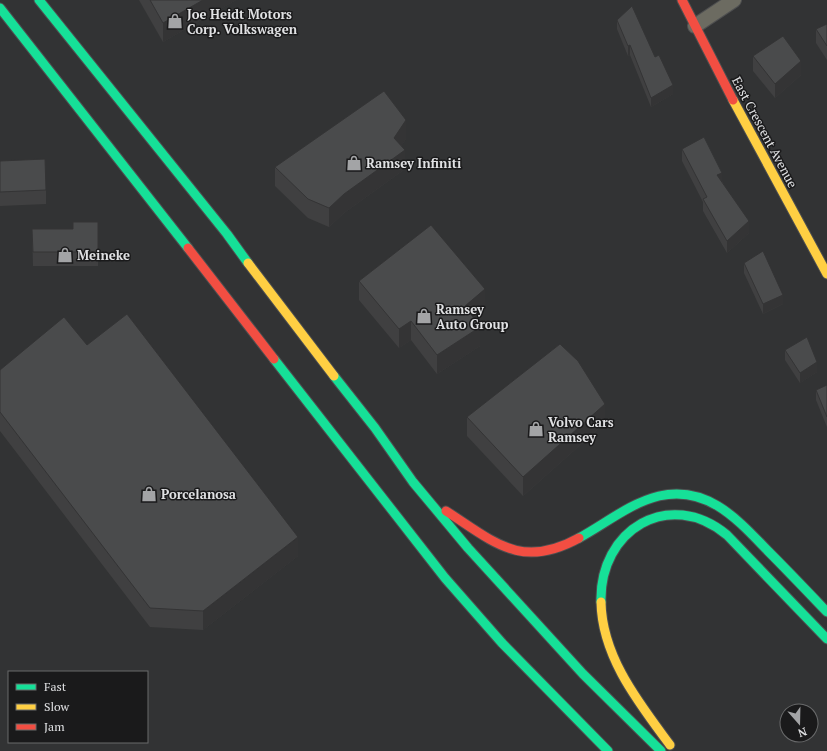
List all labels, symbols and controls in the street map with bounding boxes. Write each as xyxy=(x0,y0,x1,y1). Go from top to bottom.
place label: Joe Heidt Motors Corp. Volkswagen xyxy=(187,5,298,38)
shop icon: Joe Heidt Motors Corp. Volkswagen xyxy=(166,12,184,30)
street label: East Crescent Avenue xyxy=(728,73,802,191)
shop icon: Ramsey Infiniti xyxy=(345,154,363,172)
place label: Ramsey Infiniti xyxy=(366,154,461,172)
shop icon: Meineke xyxy=(56,246,74,264)
place label: Meineke xyxy=(77,246,130,264)
place label: Ramsey Auto Group xyxy=(436,300,509,333)
shop icon: Ramsey Auto Group xyxy=(415,307,433,325)
place label: Volvo Cars Ramsey xyxy=(548,413,614,446)
shop icon: Volvo Cars Ramsey xyxy=(527,420,545,438)
shop icon: Porcelanosa xyxy=(140,485,158,503)
place label: Porcelanosa xyxy=(161,485,237,503)
legend xyxy=(8,671,148,743)
text: Fast xyxy=(44,679,67,694)
text: Slow xyxy=(44,699,70,714)
north arrow xyxy=(779,703,819,743)
text: Jam xyxy=(44,719,65,734)
text: N xyxy=(795,724,809,741)

